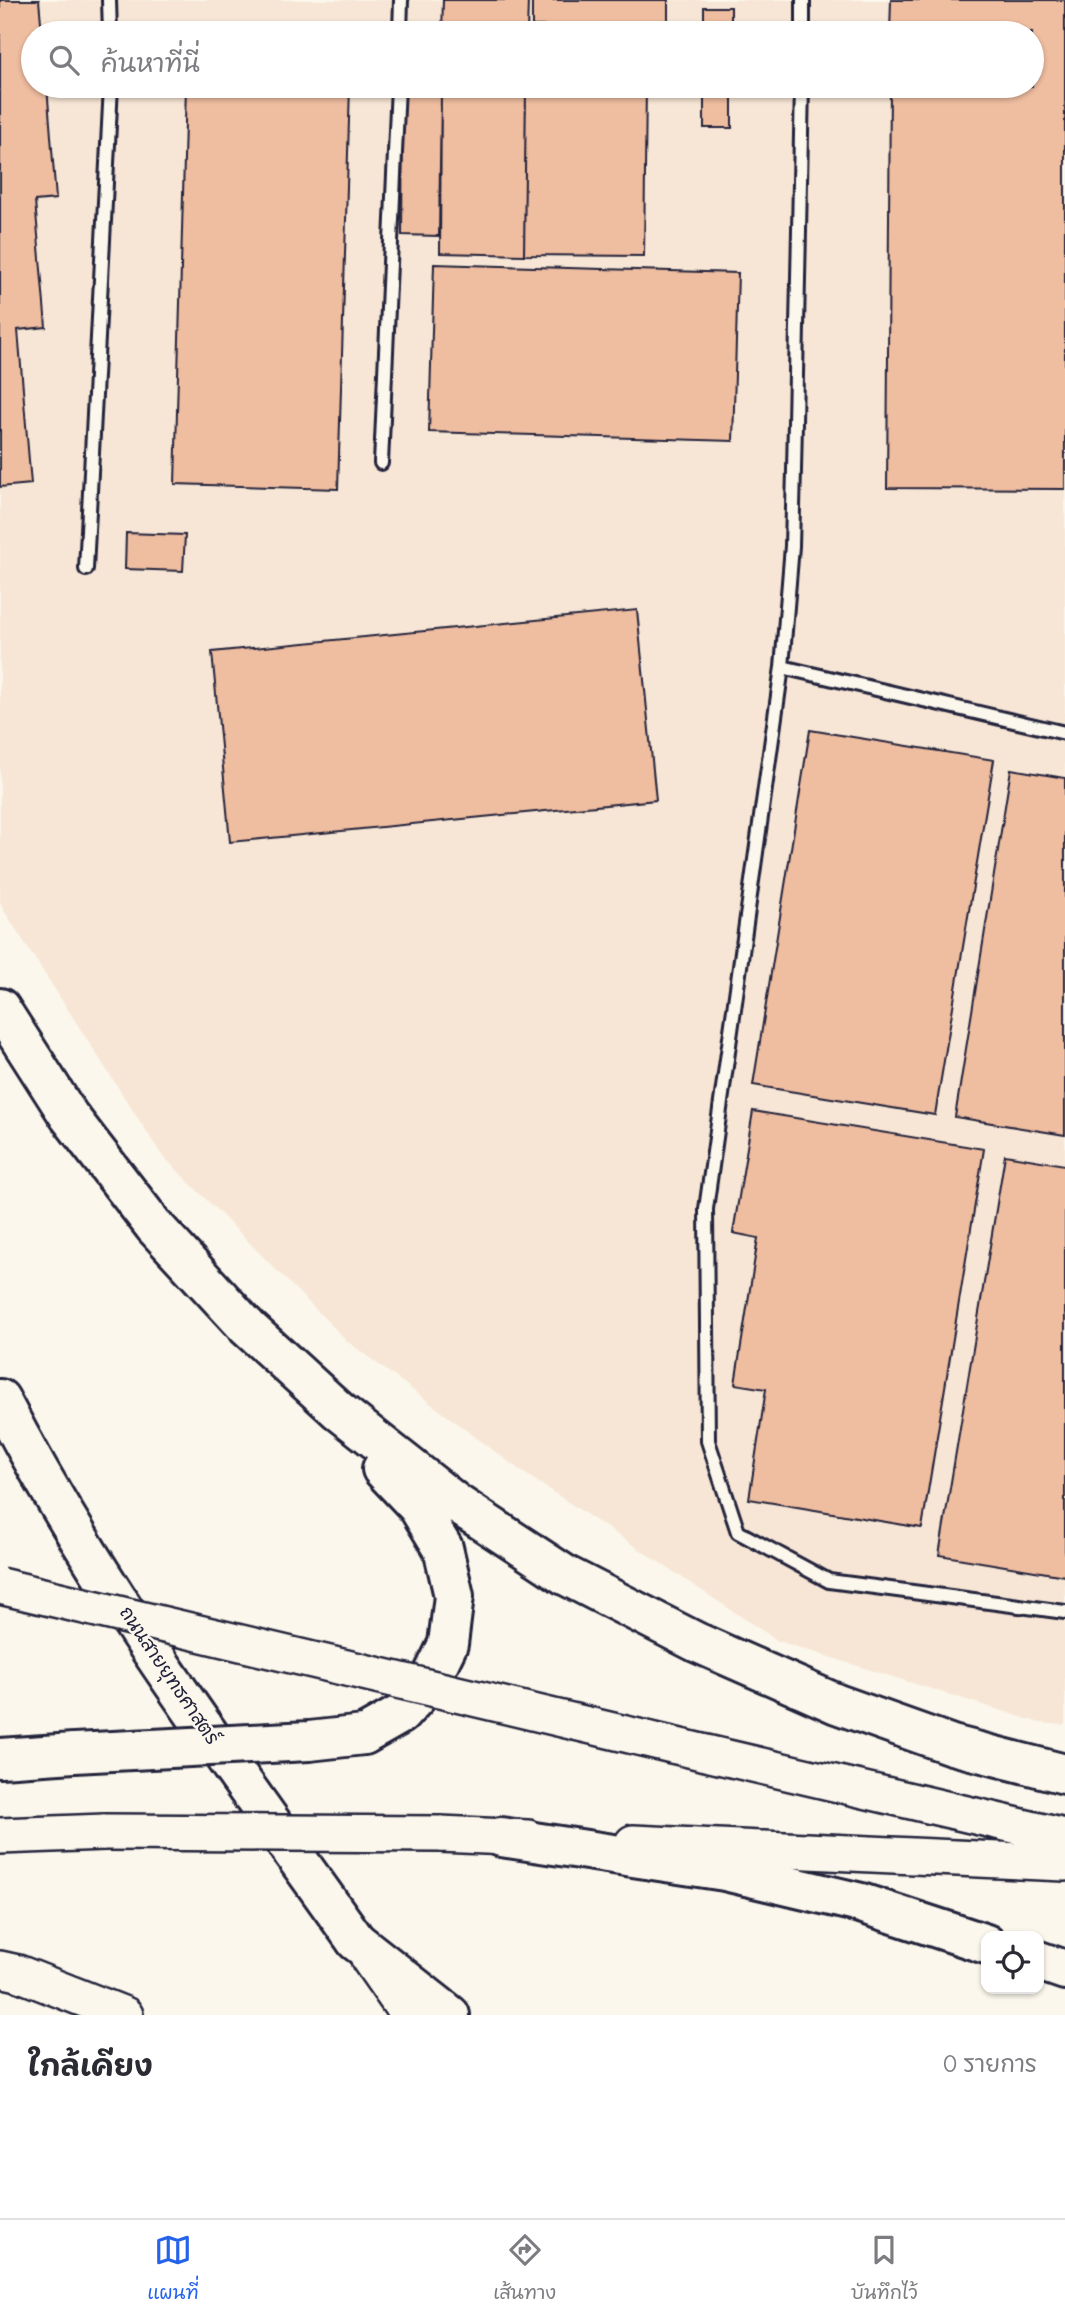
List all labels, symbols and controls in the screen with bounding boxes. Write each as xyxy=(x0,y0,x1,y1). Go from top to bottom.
search box xyxy=(21,21,1044,98)
icon: search xyxy=(45,41,83,79)
text: ค้นหาที่นี่ xyxy=(101,46,200,79)
street label: ถนนสายยุทธศาสตร์ xyxy=(112,1601,226,1751)
map controls xyxy=(981,1931,1044,1994)
button: locate xyxy=(981,1931,1044,1994)
text: ใกล้เคียง xyxy=(28,2046,153,2084)
text: 0 รายการ xyxy=(943,2049,1037,2078)
tab: แผนที่ xyxy=(147,2231,199,2306)
tab: เส้นทาง xyxy=(493,2231,556,2306)
tab: บันทึกไว้ xyxy=(851,2231,918,2306)

